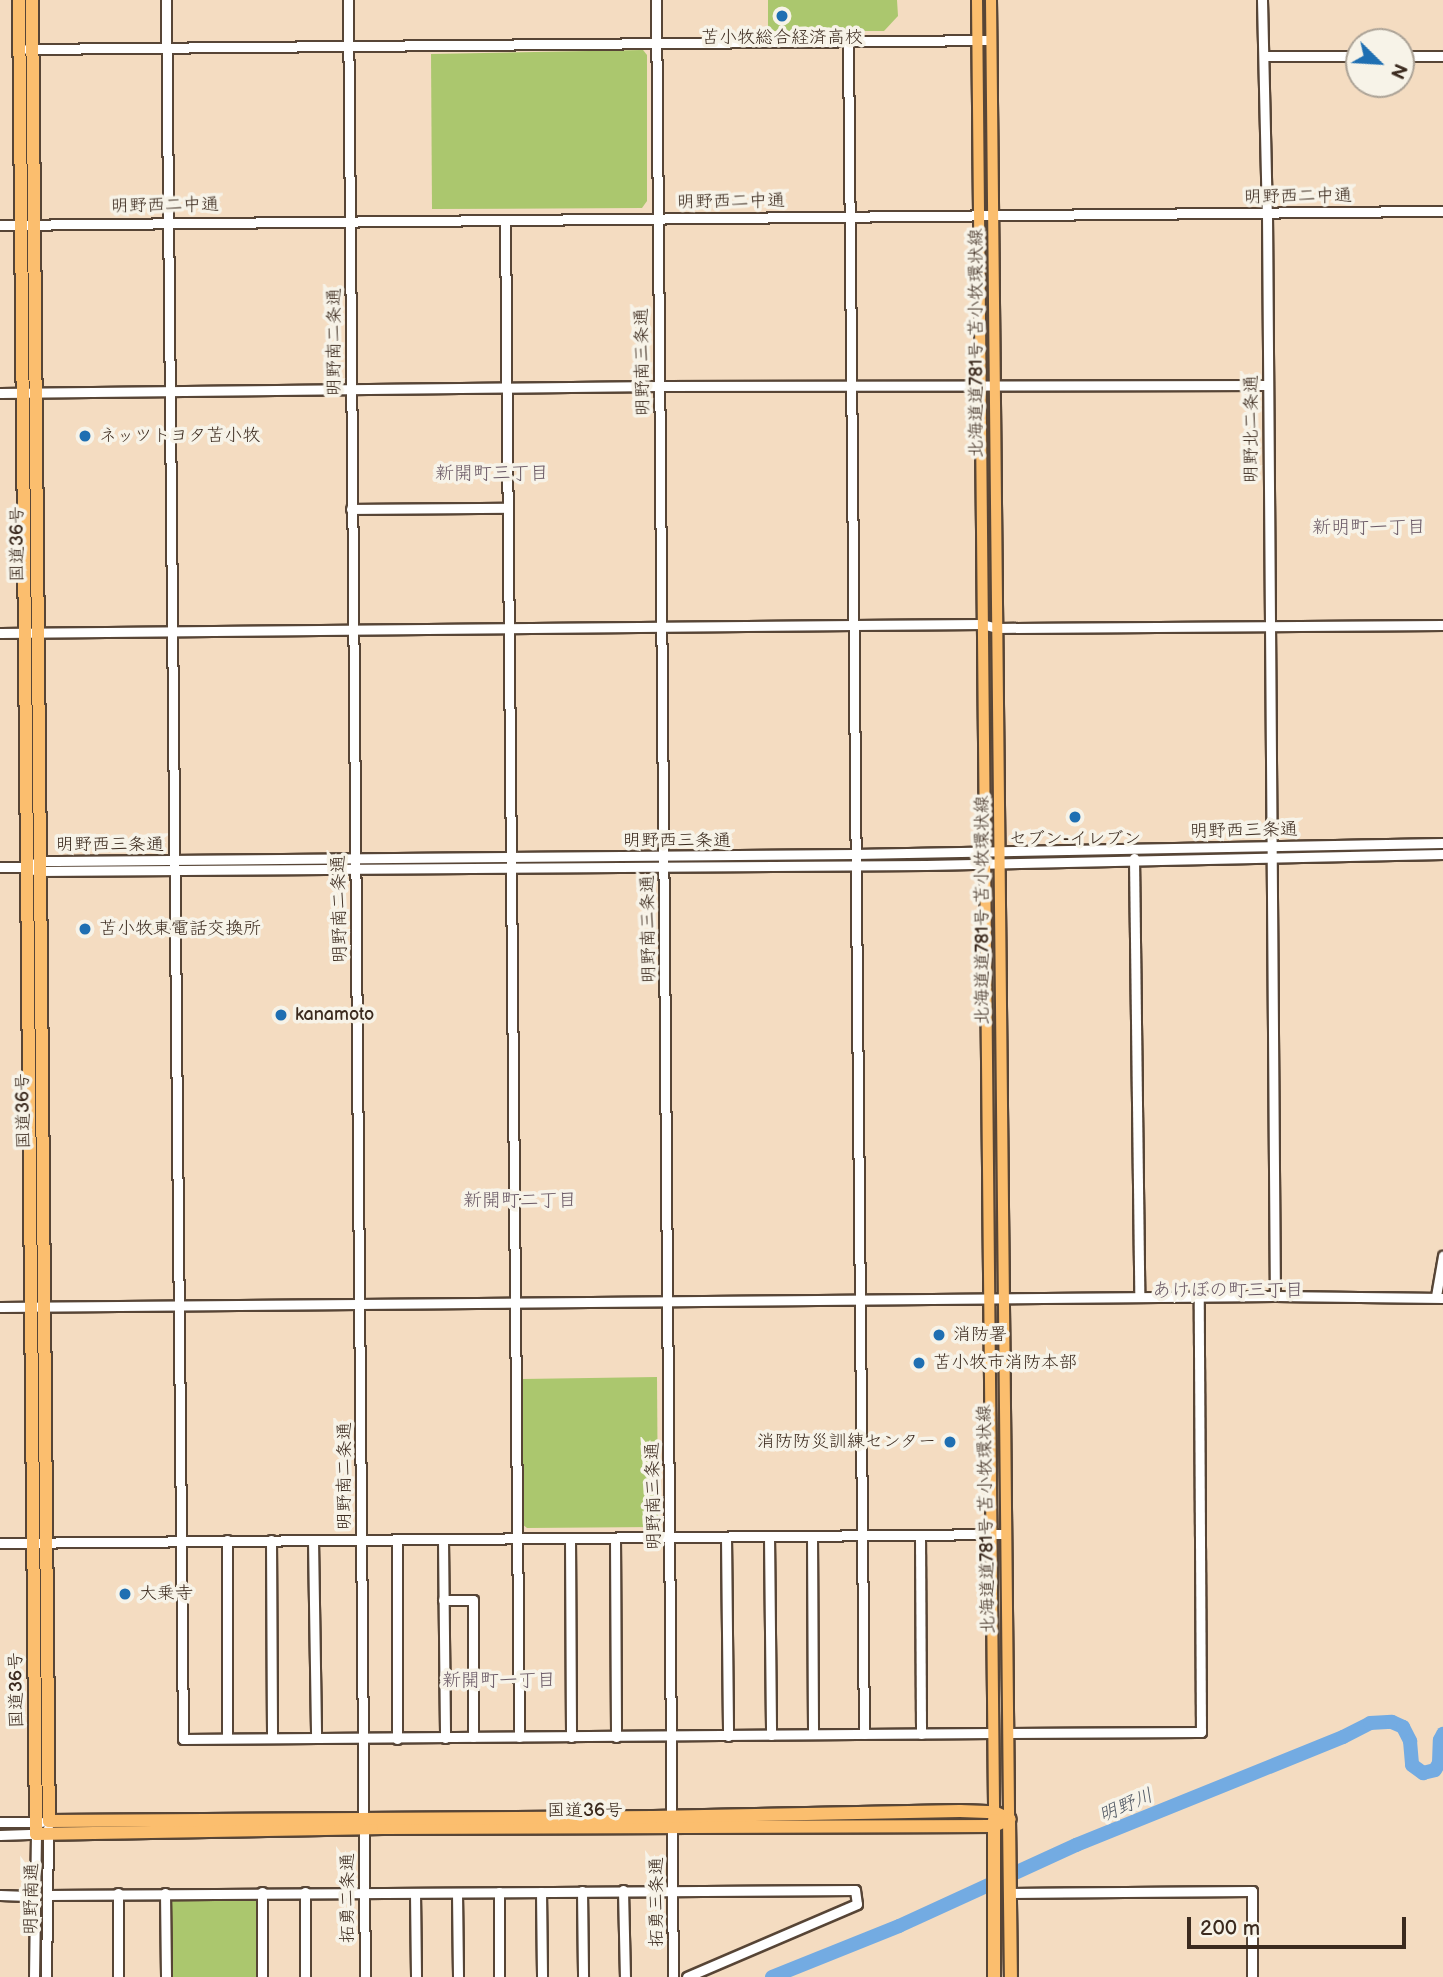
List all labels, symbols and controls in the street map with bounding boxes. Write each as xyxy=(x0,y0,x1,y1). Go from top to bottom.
marker: 苫小牧総合経済高校 xyxy=(774,8,790,24)
place label: 苫小牧総合経済高校 xyxy=(701,27,863,49)
north arrow xyxy=(1345,28,1415,98)
text: N xyxy=(1384,60,1411,82)
street label: 明野西二中通 xyxy=(1244,185,1352,209)
street label: 明野西二中通 xyxy=(677,190,785,214)
street label: 明野西二中通 xyxy=(111,194,219,218)
street label: 北海道道781号 苫小牧環状線 xyxy=(966,228,988,458)
street label: 明野南二条通 xyxy=(324,288,346,396)
street label: 明野南三条通 xyxy=(631,308,655,416)
street label: 明野北二条通 xyxy=(1241,375,1263,483)
place label: ネッツトヨタ苫小牧 xyxy=(99,425,261,447)
marker: ネッツトヨタ苫小牧 xyxy=(77,428,93,444)
district label: 新開町三丁目 xyxy=(435,463,549,485)
street label: 国道36号 xyxy=(7,506,29,582)
district label: 新明町一丁目 xyxy=(1312,517,1426,539)
street label: 北海道道781号 苫小牧環状線 xyxy=(972,795,994,1025)
marker: セブン-イレブン xyxy=(1067,809,1083,825)
street label: 明野西三条通 xyxy=(1190,819,1298,843)
place label: セブン-イレブン xyxy=(1009,828,1141,850)
street label: 明野西三条通 xyxy=(623,830,731,852)
street label: 明野西三条通 xyxy=(56,834,164,856)
street label: 明野南二条通 xyxy=(328,855,352,963)
street label: 明野南三条通 xyxy=(637,875,661,983)
place label: 苫小牧東電話交換所 xyxy=(99,918,261,940)
marker: 苫小牧東電話交換所 xyxy=(77,921,93,937)
place label: kanamoto xyxy=(295,1004,374,1026)
marker: kanamoto xyxy=(273,1007,289,1023)
street label: 国道36号 xyxy=(13,1073,35,1149)
district label: 新開町二丁目 xyxy=(463,1190,577,1212)
district label: あけぼの町三丁目 xyxy=(1152,1280,1304,1302)
place label: 消防署 xyxy=(953,1324,1007,1346)
marker: 消防署 xyxy=(931,1327,947,1343)
place label: 苫小牧市消防本部 xyxy=(933,1352,1077,1374)
marker: 苫小牧市消防本部 xyxy=(911,1355,927,1371)
street label: 北海道道781号 苫小牧環状線 xyxy=(974,1404,1000,1634)
street label: 明野南二条通 xyxy=(334,1422,356,1530)
place label: 消防防災訓練センター xyxy=(756,1431,936,1453)
marker: 消防防災訓練センター xyxy=(942,1434,958,1450)
street label: 明野南三条通 xyxy=(642,1442,666,1550)
place label: 大乗寺 xyxy=(139,1583,193,1605)
marker: 大乗寺 xyxy=(117,1586,133,1602)
street label: 国道36号 xyxy=(6,1652,28,1728)
district label: 新開町一丁目 xyxy=(442,1670,556,1692)
water label: 明野川 xyxy=(1095,1784,1157,1828)
street label: 国道36号 xyxy=(547,1800,623,1822)
street label: 拓勇二条通 xyxy=(337,1853,359,1943)
street label: 拓勇三条通 xyxy=(646,1857,668,1947)
street label: 明野南通 xyxy=(21,1863,43,1935)
scale bar xyxy=(1191,1904,1410,1948)
text: 200 m xyxy=(1200,1916,1260,1941)

